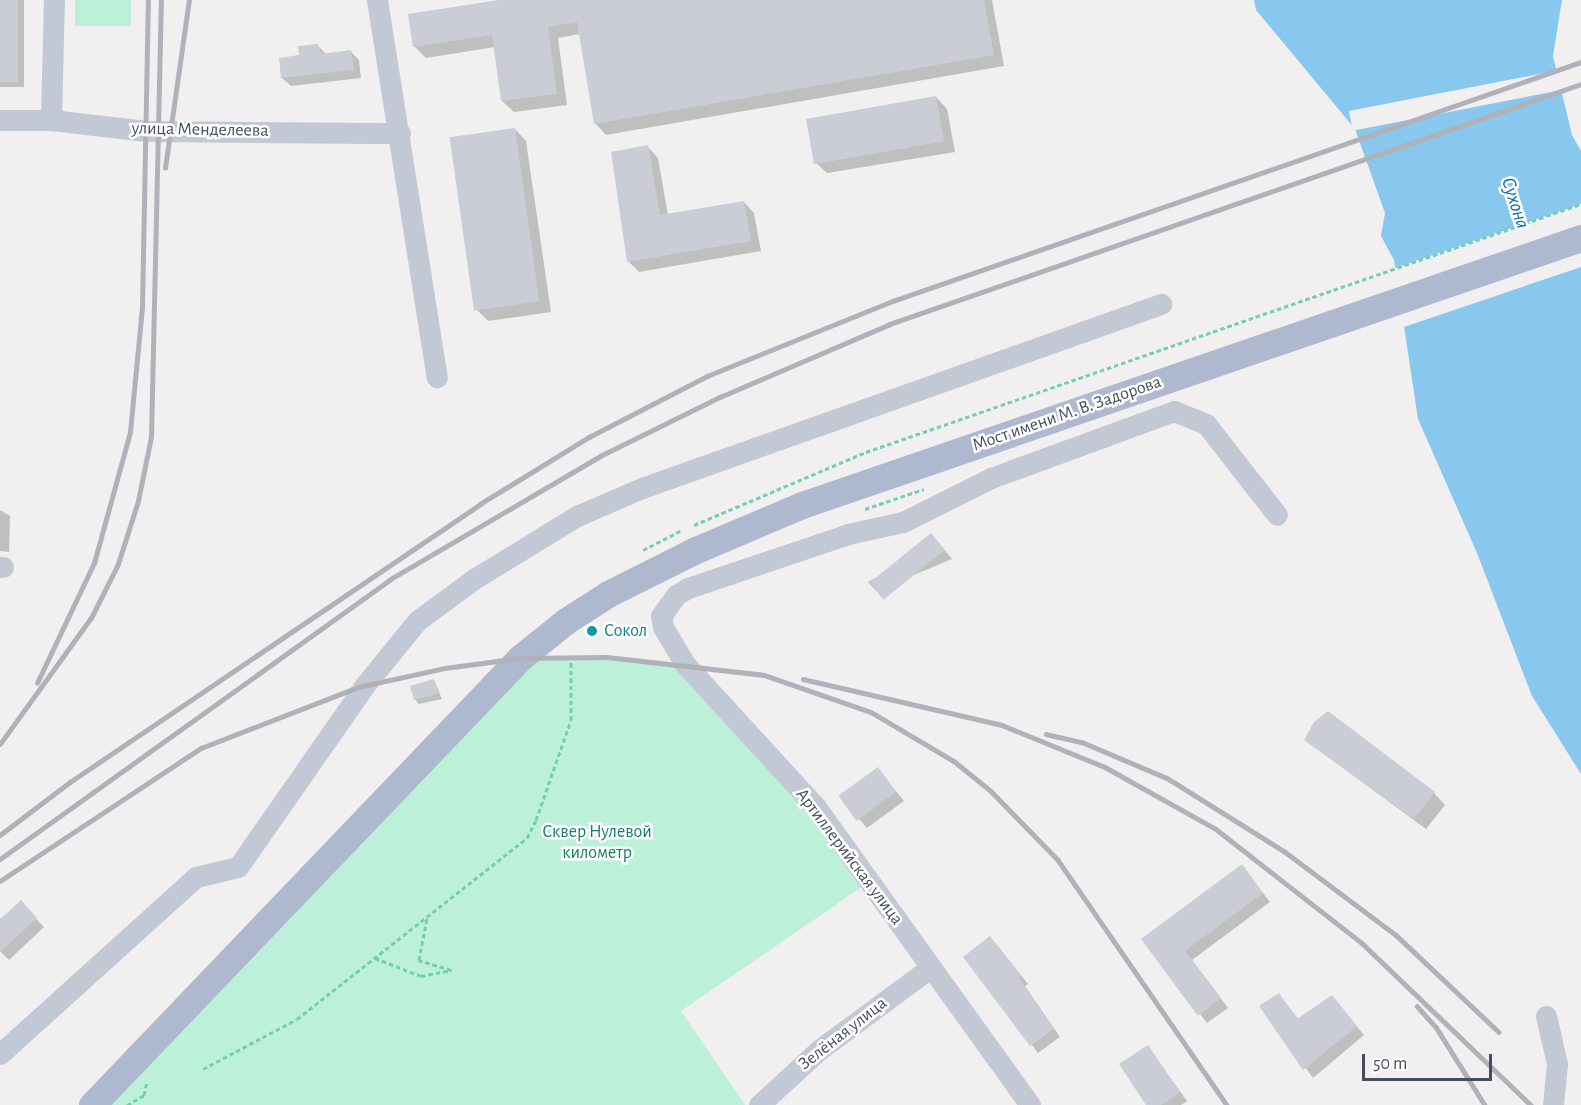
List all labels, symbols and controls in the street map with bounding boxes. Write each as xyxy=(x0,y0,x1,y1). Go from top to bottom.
street label: улица Менделеева xyxy=(131,118,269,142)
water label: Сухона xyxy=(1495,174,1535,232)
street label: Мост имени М. В. Задорова xyxy=(970,372,1164,456)
place label: Сокол xyxy=(604,620,647,642)
marker: Сокол xyxy=(585,624,599,638)
street label: Артиллерийская улица xyxy=(791,784,907,930)
park label: Сквер Нулевой километр xyxy=(542,822,652,864)
street label: Зелёная улица xyxy=(795,993,891,1075)
scale bar xyxy=(1365,1042,1496,1080)
text: 50 m xyxy=(1373,1055,1407,1073)

